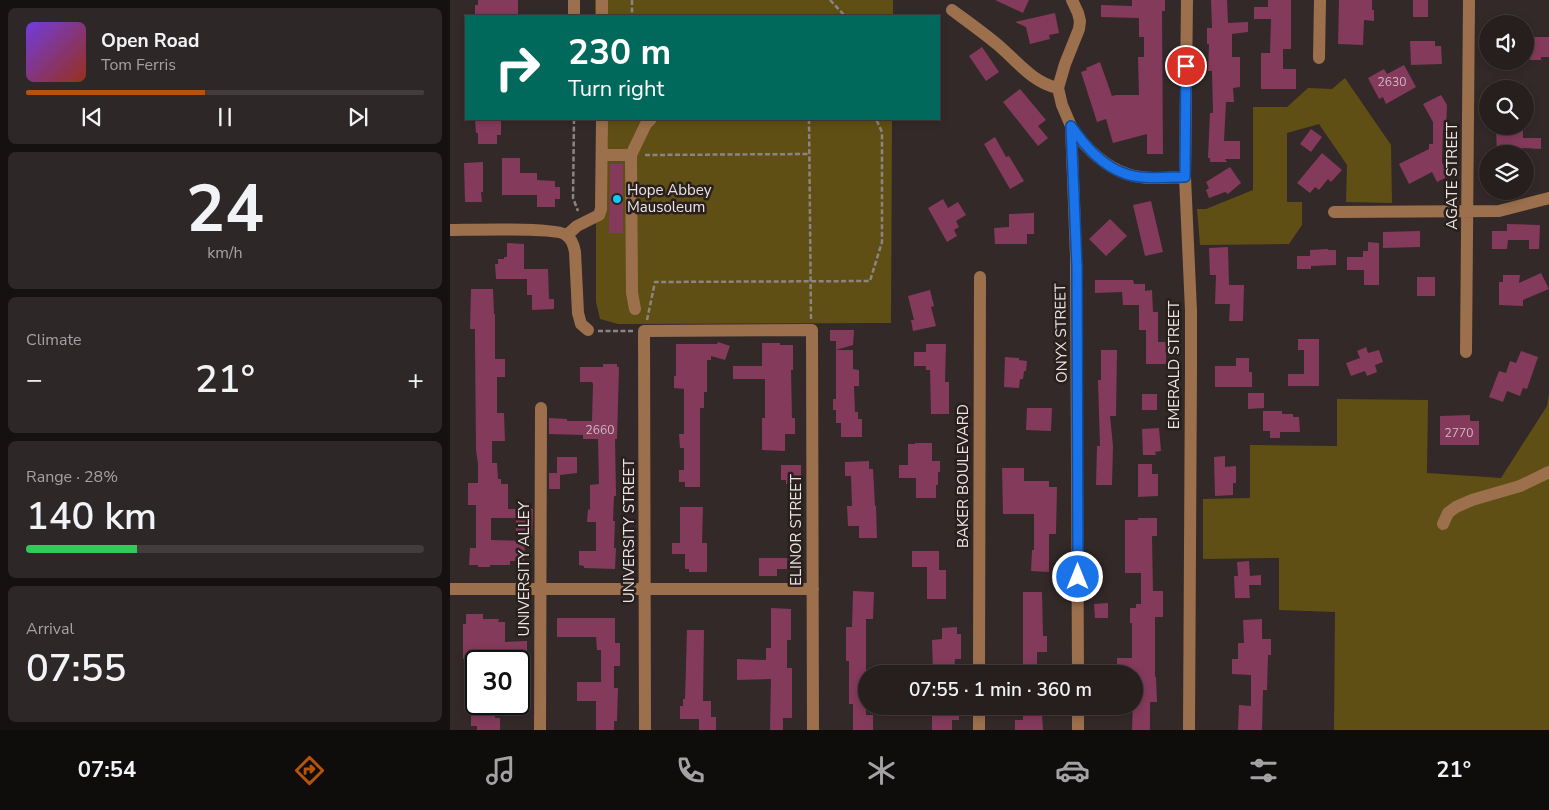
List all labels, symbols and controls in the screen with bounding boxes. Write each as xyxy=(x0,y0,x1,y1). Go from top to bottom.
map controls xyxy=(1479,15,1534,200)
button: sound xyxy=(1479,15,1534,70)
text: Open Road xyxy=(101,28,199,54)
text: 230 m xyxy=(568,29,671,76)
icon: right xyxy=(485,35,550,100)
pin xyxy=(1165,45,1207,87)
icon: arrive xyxy=(1172,52,1200,80)
text: Tom Ferris xyxy=(101,54,176,76)
text: Turn right xyxy=(568,74,664,104)
house number: 2630 xyxy=(1378,74,1406,90)
button: search xyxy=(1479,80,1534,135)
icon: previous xyxy=(78,103,106,131)
icon: pause xyxy=(211,103,239,131)
icon: next xyxy=(344,103,372,131)
street label: AGATE STREET xyxy=(1442,122,1462,230)
button: layers xyxy=(1479,145,1534,200)
text: 24 xyxy=(186,165,264,254)
place label: Hope Abbey Mausoleum xyxy=(627,180,712,217)
marker: Hope Abbey Mausoleum xyxy=(611,193,623,205)
text: km/h xyxy=(207,242,243,264)
street label: ONYX STREET xyxy=(1050,283,1072,383)
street label: EMERALD STREET xyxy=(1164,301,1184,429)
text: Climate xyxy=(26,329,81,351)
text: 21° xyxy=(195,354,255,405)
text: − xyxy=(26,361,43,399)
text: + xyxy=(407,361,424,399)
street label: BAKER BOULEVARD xyxy=(953,404,973,548)
house number: 2660 xyxy=(586,422,614,438)
house number: 2770 xyxy=(1445,425,1473,441)
street label: UNIVERSITY STREET xyxy=(619,459,639,603)
text: Range · 28% xyxy=(26,466,118,488)
street label: ELINOR STREET xyxy=(786,474,806,586)
text: 140 km xyxy=(26,491,157,542)
street label: UNIVERSITY ALLEY xyxy=(514,501,534,636)
position arrow xyxy=(1051,550,1103,602)
text: Arrival xyxy=(26,618,74,640)
text: 07:55 xyxy=(26,643,126,694)
speed limit sign: 30 xyxy=(465,650,530,715)
text: 07:55 · 1 min · 360 m xyxy=(909,677,1092,703)
icon: directions xyxy=(292,753,327,788)
icon: music xyxy=(483,753,518,788)
icon: phone xyxy=(673,753,708,788)
icon: climate xyxy=(864,753,899,788)
icon: car xyxy=(1055,753,1090,788)
icon: filters xyxy=(1246,753,1281,788)
text: 07:54 xyxy=(78,755,136,785)
text: 21° xyxy=(1436,755,1471,785)

